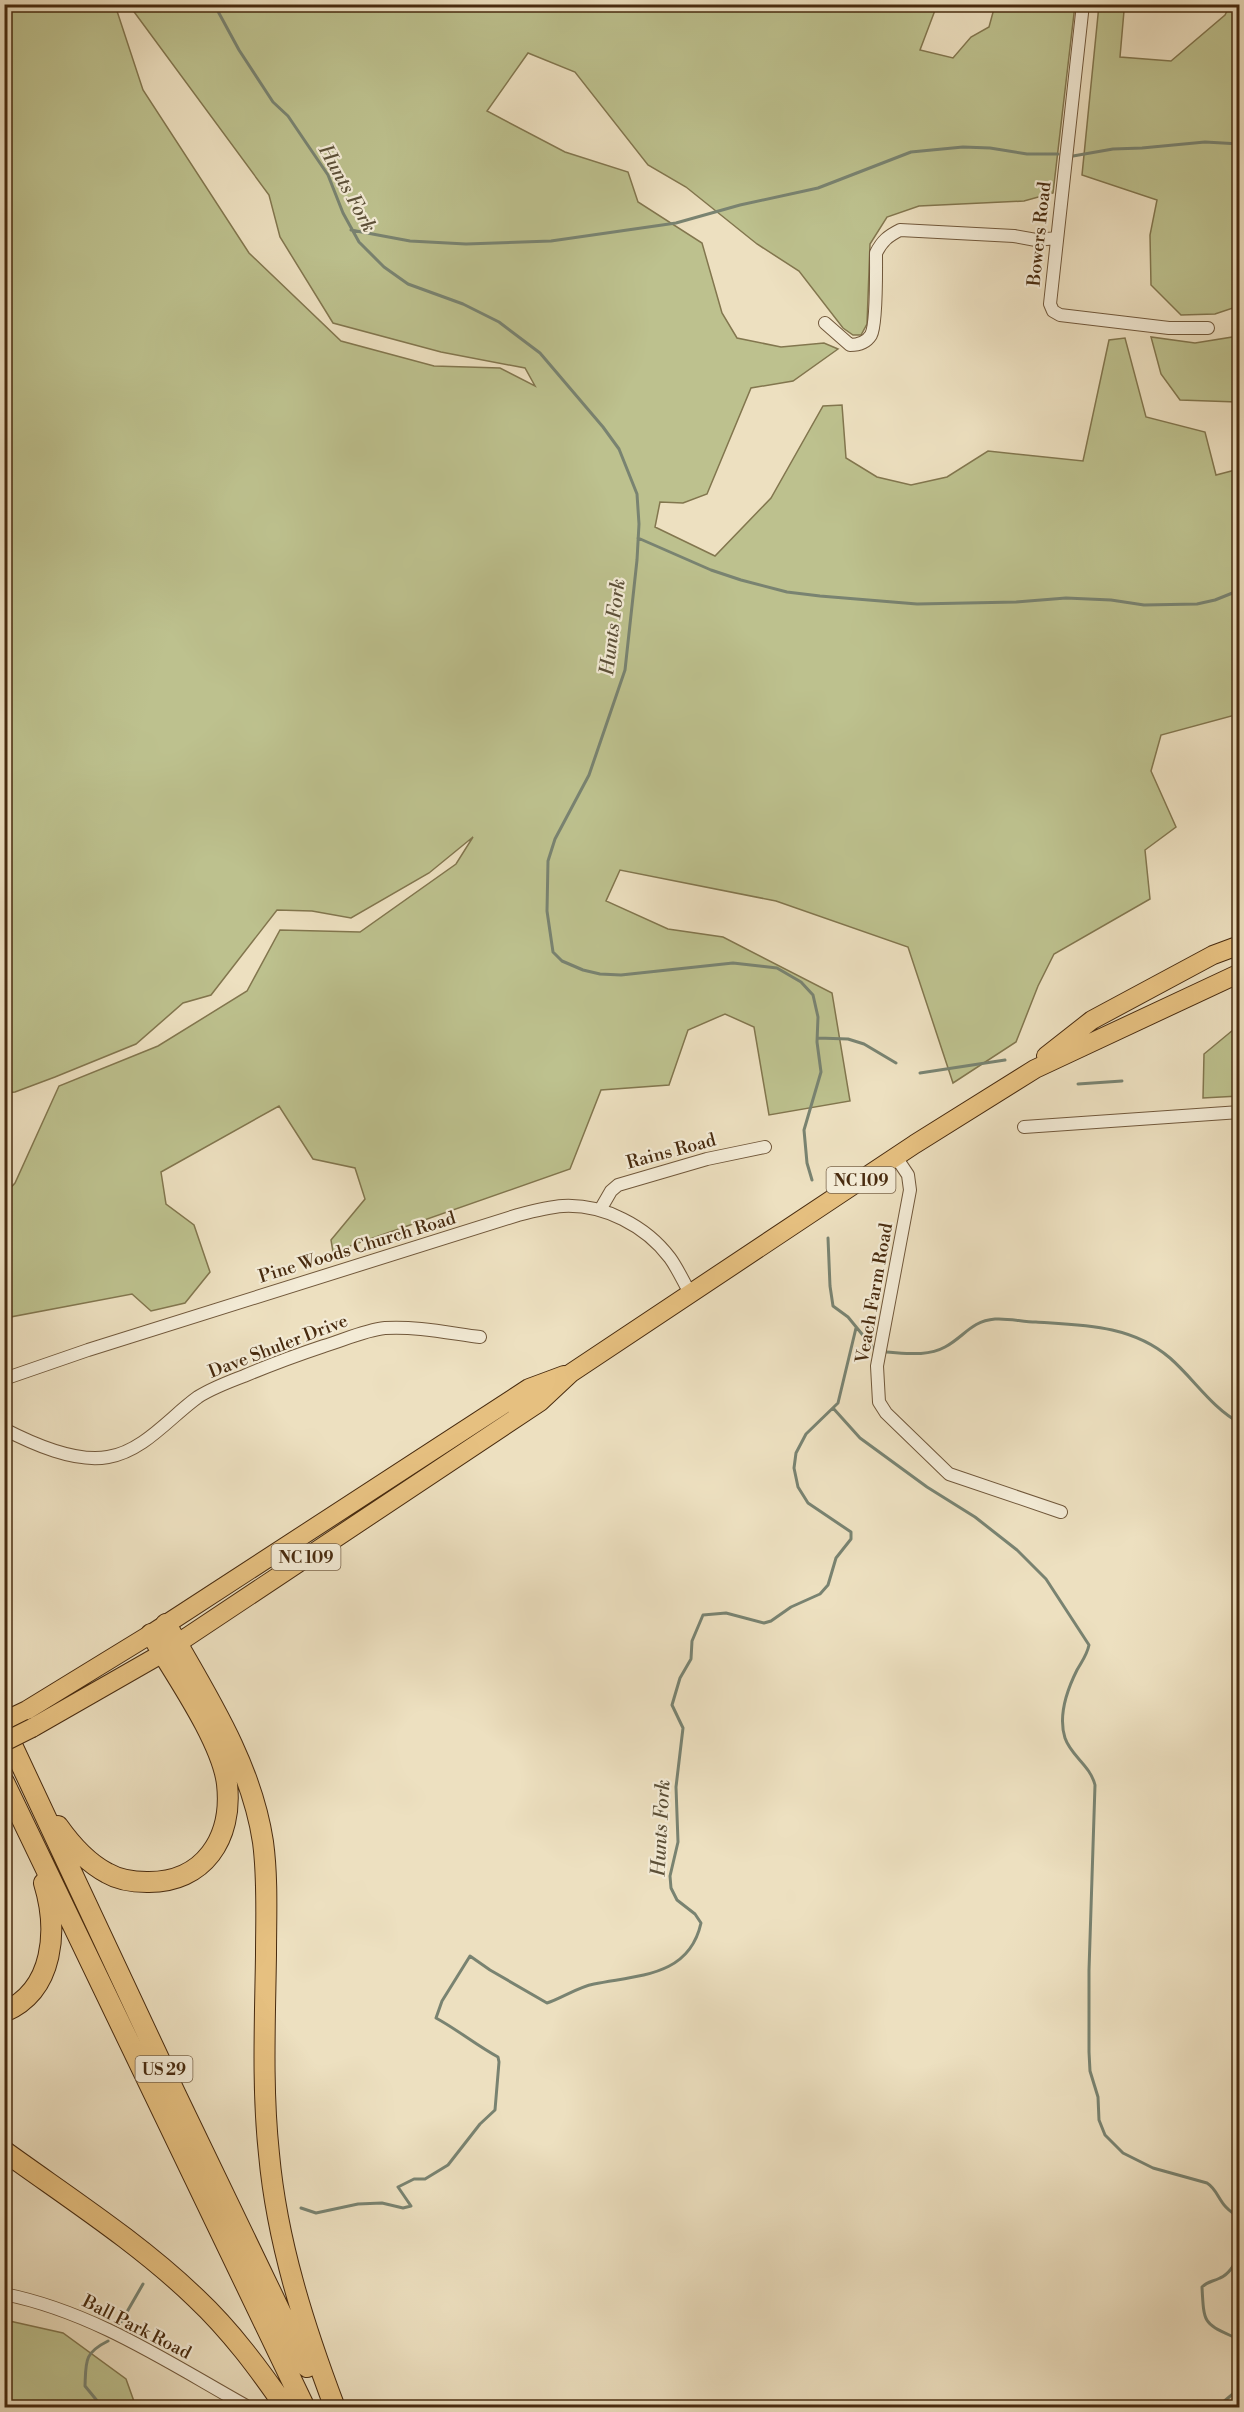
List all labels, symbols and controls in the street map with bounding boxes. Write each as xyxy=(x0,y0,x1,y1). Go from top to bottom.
water label: Hunts Fork xyxy=(312,139,381,237)
street label: Bowers Road xyxy=(1022,180,1057,288)
water label: Hunts Fork xyxy=(595,578,632,678)
street label: Rains Road xyxy=(624,1128,719,1174)
road number: NC 109 xyxy=(826,1167,896,1193)
street label: Pine Woods Church Road xyxy=(256,1206,459,1288)
street label: Veach Farm Road xyxy=(851,1220,898,1366)
street label: Dave Shuler Drive xyxy=(205,1309,351,1384)
road number: NC 109 xyxy=(272,1544,340,1570)
water label: Hunts Fork xyxy=(646,1779,677,1878)
road number: US 29 xyxy=(136,2056,192,2082)
street label: Ball Park Road xyxy=(78,2290,196,2365)

